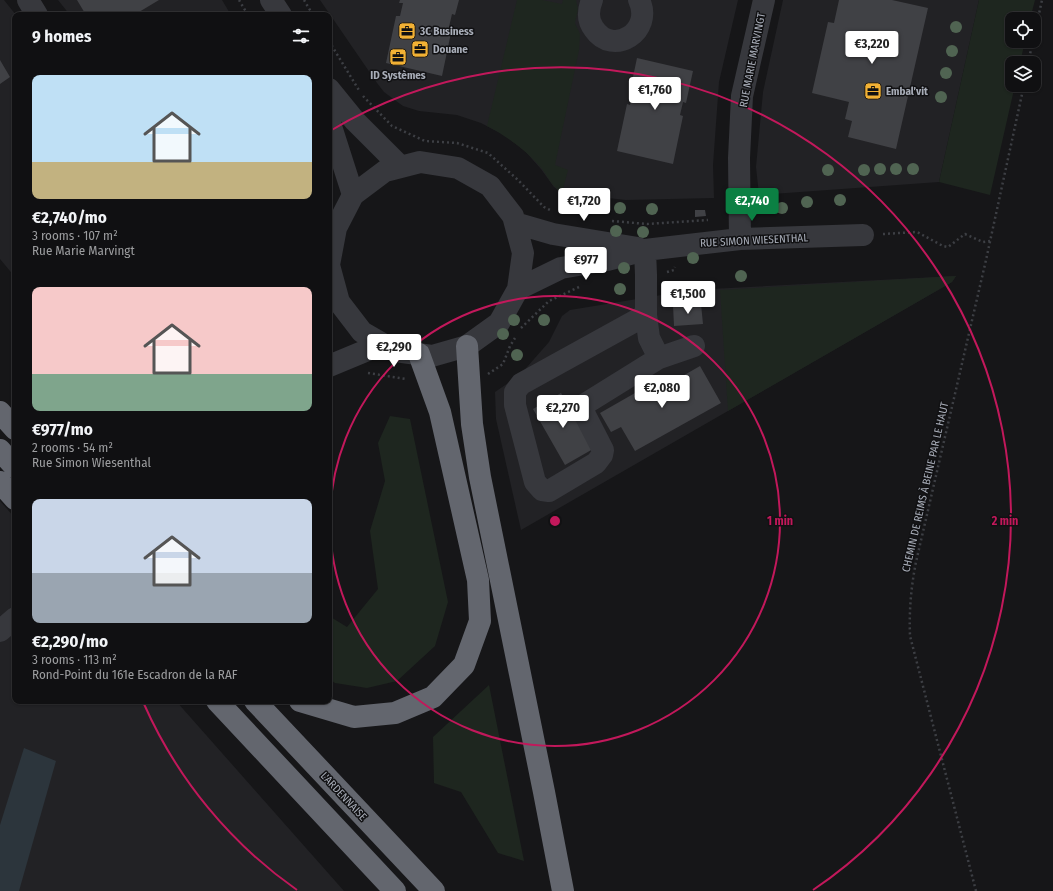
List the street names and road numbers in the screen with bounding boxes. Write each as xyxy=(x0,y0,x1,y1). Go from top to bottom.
street label: RUE MARIE MARVINGT xyxy=(737,11,768,109)
street label: RUE SIMON WIESENTHAL xyxy=(700,231,809,250)
street label: CHEMIN DE REIMS À BEINE PAR LE HAUT xyxy=(899,400,952,573)
street label: L'ARDENNAISE xyxy=(318,769,369,823)

